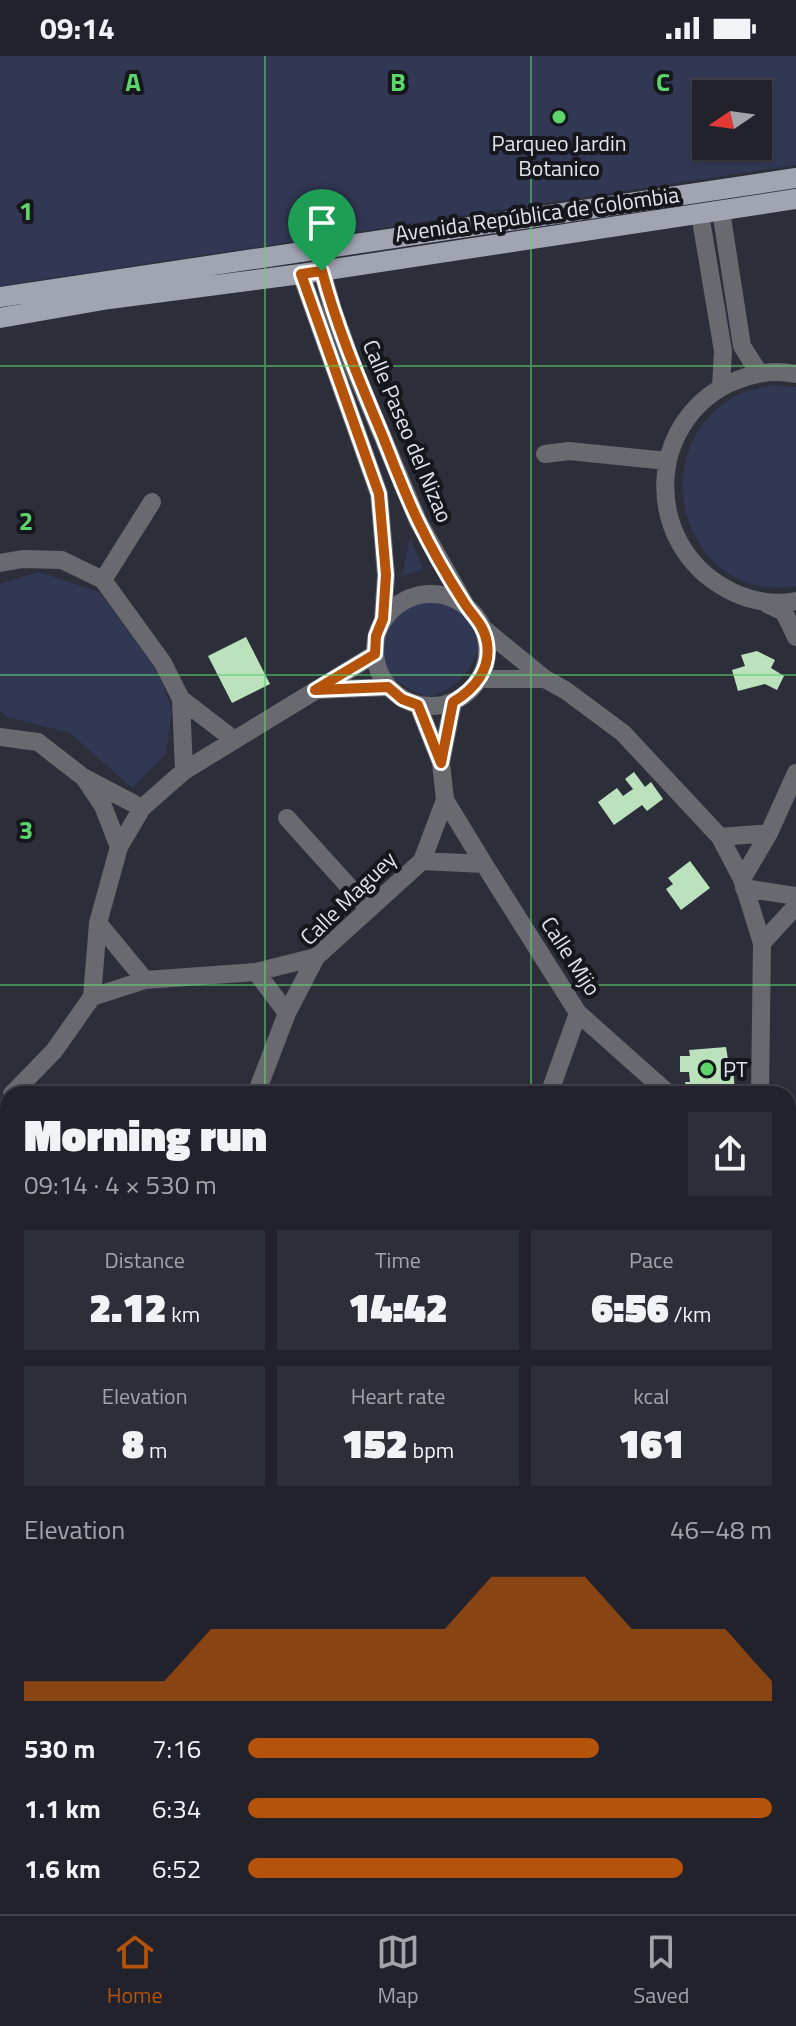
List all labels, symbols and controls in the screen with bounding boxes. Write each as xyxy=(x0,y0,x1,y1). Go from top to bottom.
text: 09:14 xyxy=(40,5,115,51)
text: A xyxy=(125,62,141,101)
text: B xyxy=(390,62,406,101)
text: C xyxy=(656,62,670,101)
north arrow xyxy=(692,80,772,160)
map controls xyxy=(692,80,772,160)
marker: Parqueo Jardin Botanico xyxy=(550,108,568,126)
place label: Parqueo Jardin Botanico xyxy=(491,126,627,185)
street label: Avenida República de Colombia xyxy=(393,177,681,251)
pin xyxy=(288,189,356,271)
text: 1 xyxy=(19,191,33,230)
icon: arrive xyxy=(300,201,344,245)
street label: Calle Paseo del Nizao xyxy=(354,334,462,528)
text: 2 xyxy=(19,501,33,540)
text: 3 xyxy=(19,810,33,849)
street label: Calle Maguey xyxy=(292,843,404,953)
street label: Calle Mijo xyxy=(533,909,609,1003)
place label: PT xyxy=(723,1052,748,1086)
marker: PT xyxy=(698,1060,716,1078)
text: Morning run xyxy=(24,1101,267,1168)
button: share xyxy=(688,1112,772,1196)
text: 09:14 · 4 × 530 m xyxy=(24,1165,217,1204)
text: Distance xyxy=(104,1243,185,1277)
text: Time xyxy=(375,1243,421,1277)
text: Pace xyxy=(629,1243,674,1277)
text: 2.12 xyxy=(89,1277,166,1338)
text: 14:42 xyxy=(348,1277,448,1338)
text: 6:56 xyxy=(591,1277,669,1338)
text: km xyxy=(166,1297,200,1331)
text: /km xyxy=(669,1297,712,1331)
text: Elevation xyxy=(102,1379,187,1413)
text: Heart rate xyxy=(351,1379,445,1413)
text: kcal xyxy=(633,1379,669,1413)
text: 8 xyxy=(122,1413,144,1474)
text: 152 xyxy=(342,1413,408,1474)
text: 161 xyxy=(618,1413,684,1474)
text: m xyxy=(144,1433,167,1467)
text: bpm xyxy=(408,1433,454,1467)
text: Elevation xyxy=(24,1510,125,1549)
text: 46–48 m xyxy=(670,1510,772,1549)
text: 530 m xyxy=(24,1729,95,1768)
text: 7:16 xyxy=(152,1729,201,1768)
text: 1.1 km xyxy=(24,1789,101,1828)
text: 6:34 xyxy=(152,1789,201,1828)
text: 1.6 km xyxy=(24,1849,101,1888)
text: 6:52 xyxy=(152,1849,201,1888)
tab: Home xyxy=(107,1930,163,2012)
tab: Map xyxy=(376,1930,420,2012)
tab: Saved xyxy=(633,1930,689,2012)

